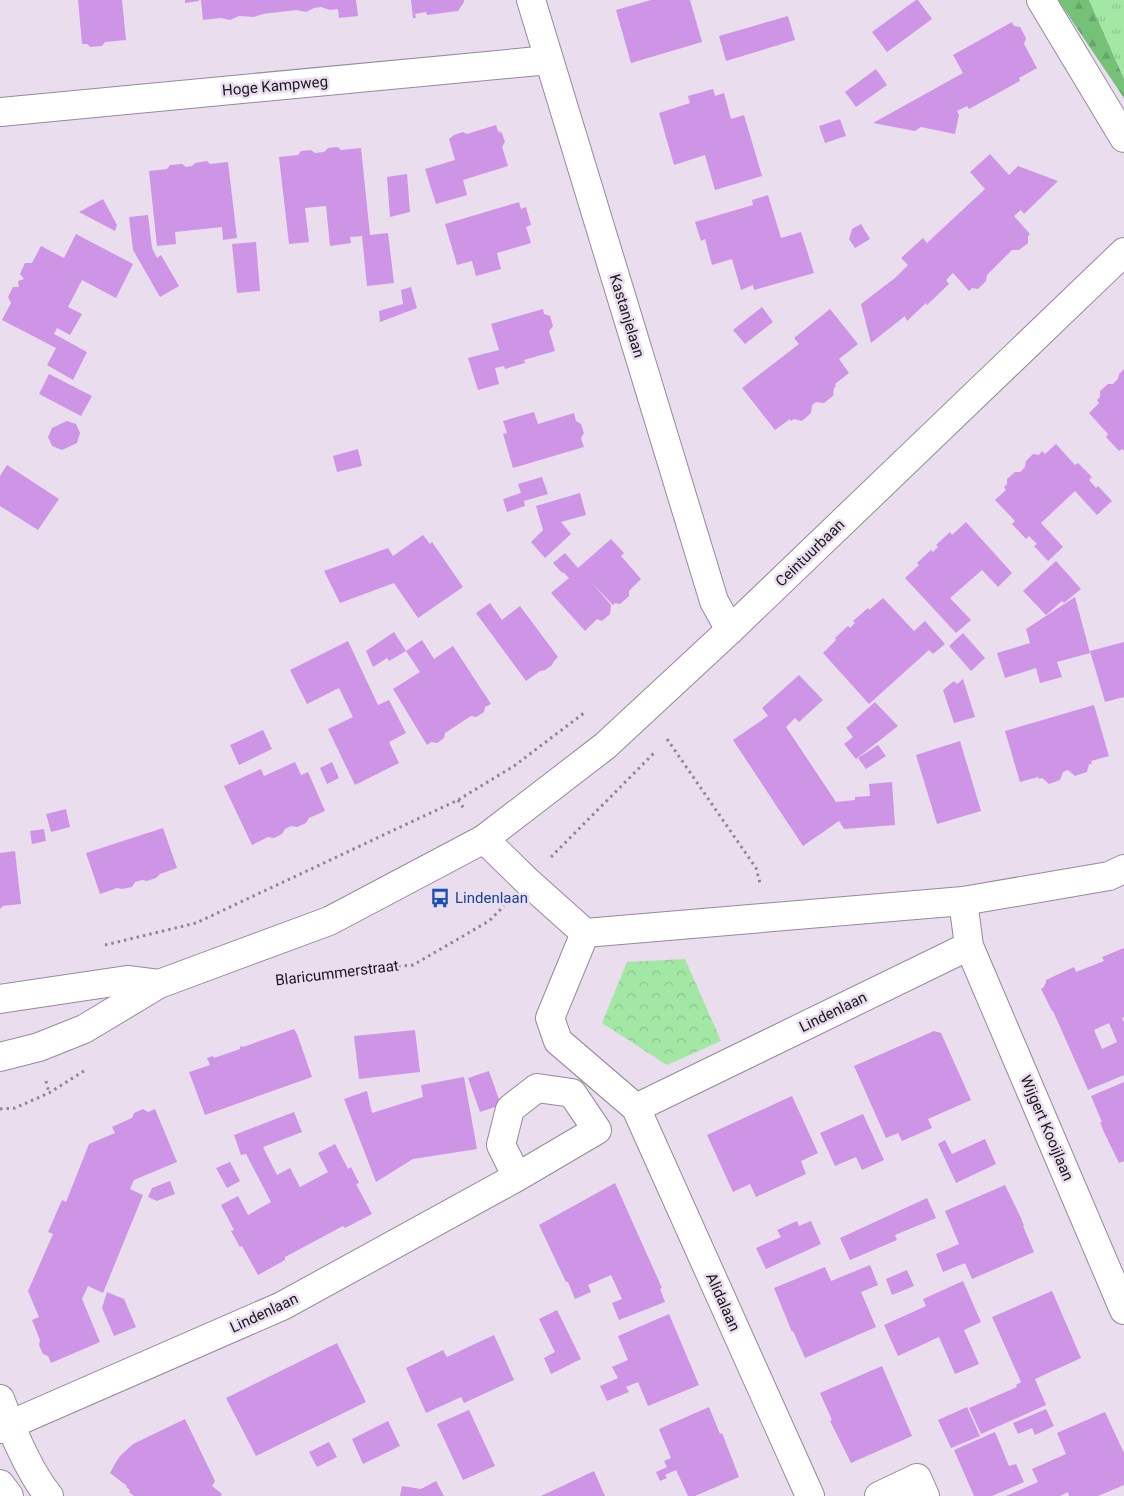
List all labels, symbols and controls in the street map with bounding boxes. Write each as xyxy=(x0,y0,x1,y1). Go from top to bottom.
street label: Hoge Kampweg xyxy=(221,72,329,100)
street label: Kastanjelaan xyxy=(606,272,648,360)
street label: Ceintuurbaan xyxy=(772,516,848,590)
bus stop icon: Lindenlaan xyxy=(429,887,451,909)
place label: Lindenlaan xyxy=(455,889,528,907)
street label: Blaricummerstraat xyxy=(274,956,400,989)
street label: Lindenlaan xyxy=(796,988,870,1036)
street label: Wijgert Kooijlaan xyxy=(1017,1073,1077,1183)
street label: Alidalaan xyxy=(702,1270,744,1334)
street label: Lindenlaan xyxy=(227,1289,301,1337)

